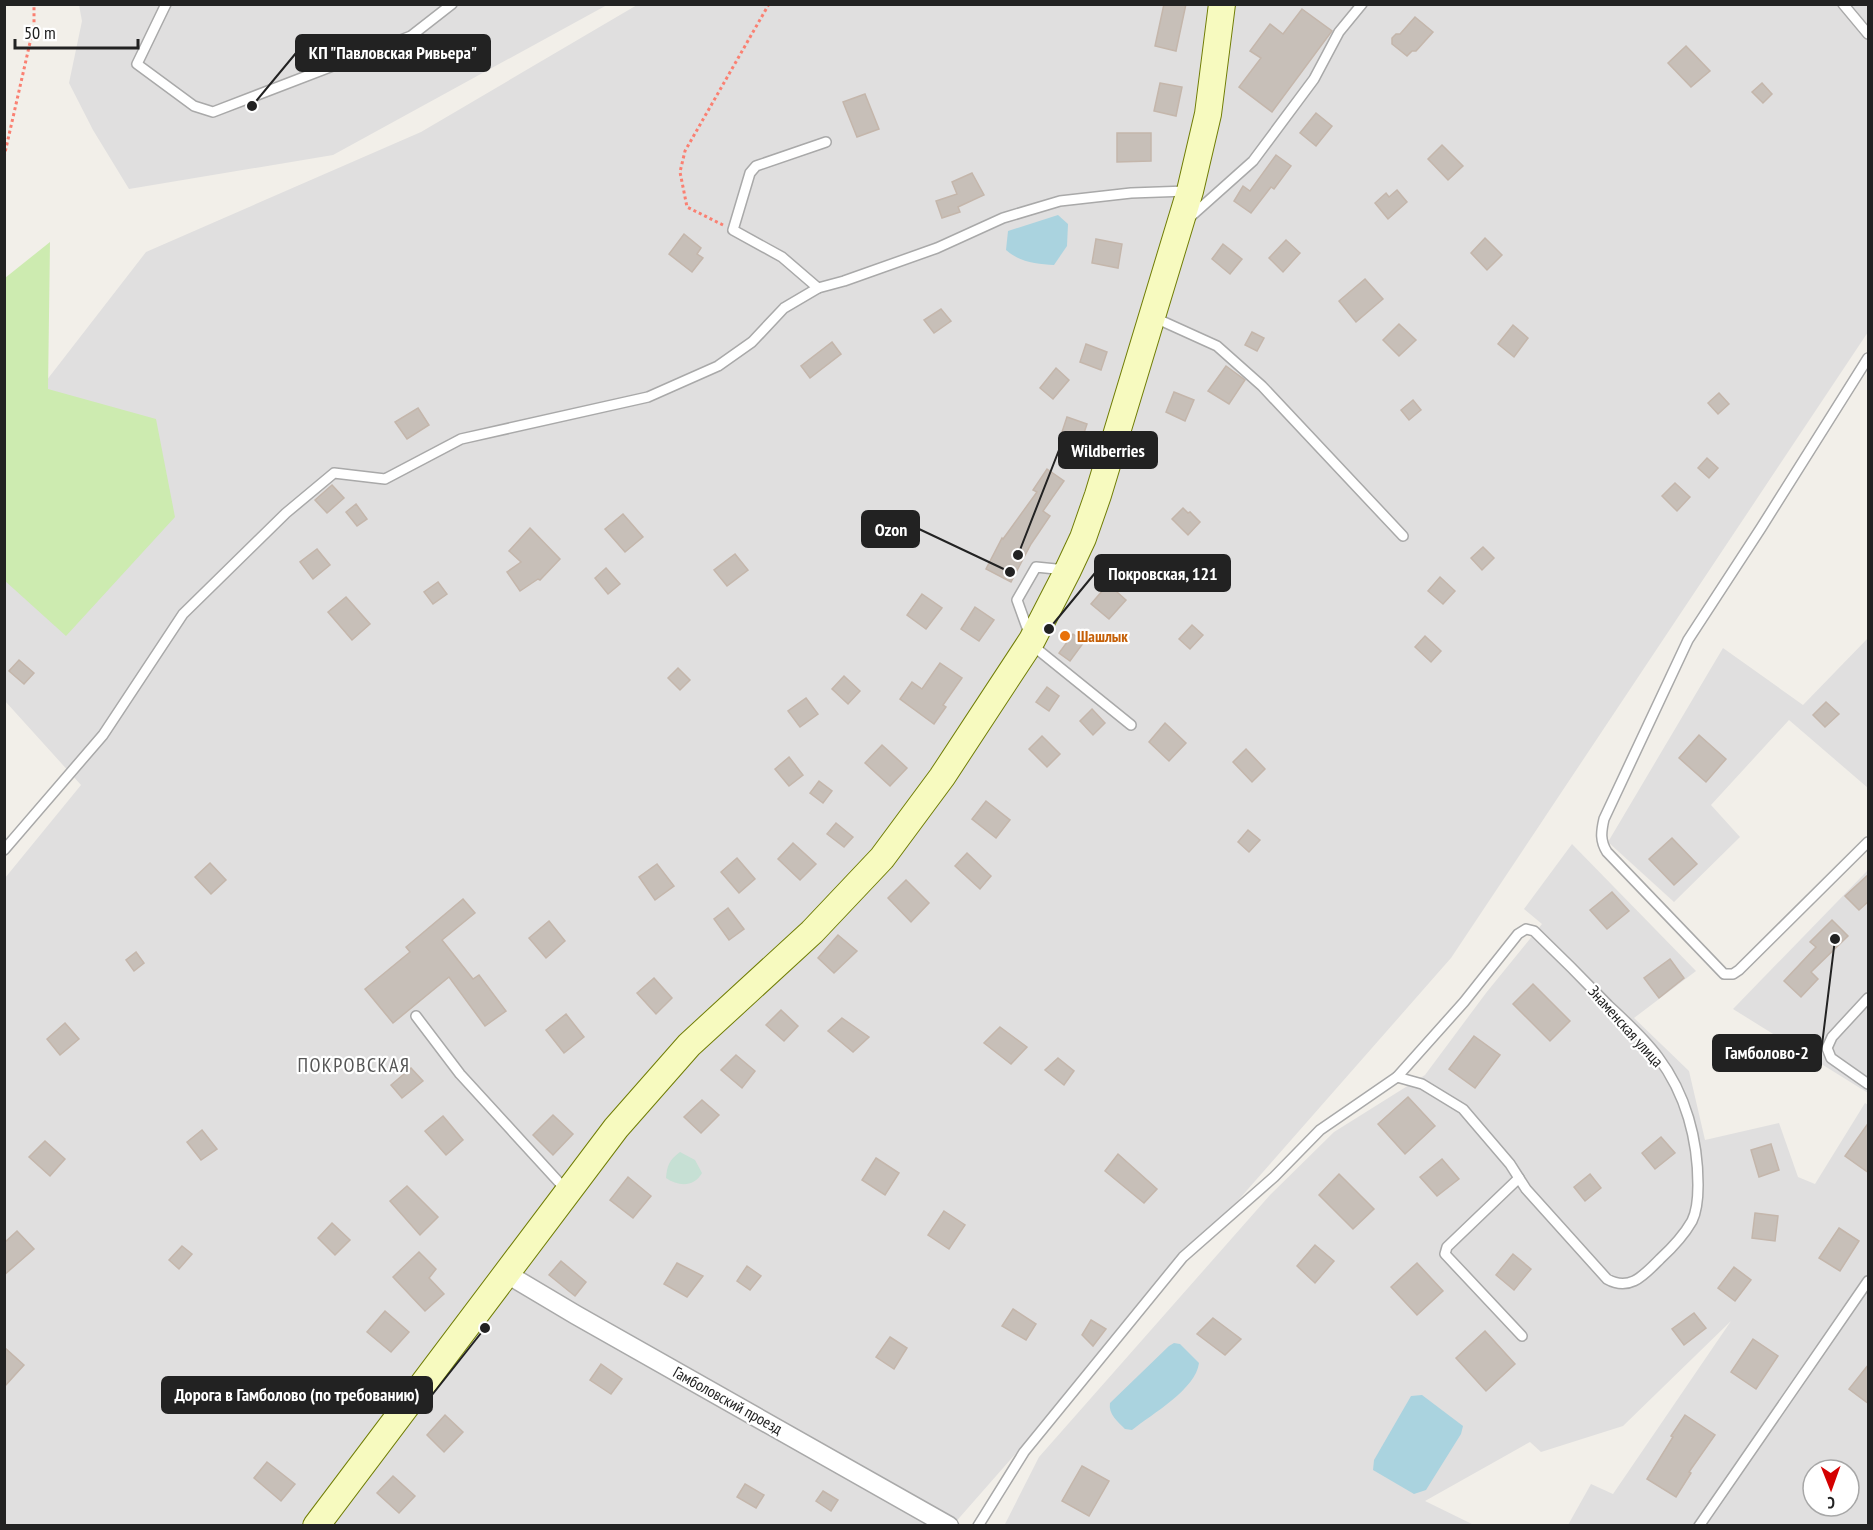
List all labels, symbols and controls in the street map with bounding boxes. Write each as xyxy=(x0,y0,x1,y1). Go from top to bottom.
scale bar xyxy=(15,12,138,50)
text: 50 m xyxy=(24,21,56,44)
callout: КП "Павловская Ривьера" xyxy=(296,35,490,71)
text: КП "Павловская Ривьера" xyxy=(309,41,477,64)
callout: Wildberries xyxy=(1059,432,1157,468)
text: Wildberries xyxy=(1070,439,1145,462)
callout: Ozon xyxy=(862,511,919,547)
text: Ozon xyxy=(875,518,907,541)
callout: Покровская, 121 xyxy=(1095,555,1230,591)
text: Покровская, 121 xyxy=(1108,562,1218,585)
place label: Шашлык xyxy=(1077,626,1128,646)
marker: Шашлык xyxy=(1058,629,1072,643)
street label: Знаменская улица xyxy=(1584,981,1668,1071)
callout: Гамболово-2 xyxy=(1713,1035,1821,1071)
text: Гамболово-2 xyxy=(1725,1041,1809,1064)
district label: ПОКРОВСКАЯ xyxy=(297,1052,411,1078)
street label: Гамболовский проезд xyxy=(670,1362,786,1438)
callout: Дорога в Гамболово (по требованию) xyxy=(162,1377,432,1413)
text: Дорога в Гамболово (по требованию) xyxy=(174,1383,420,1406)
north arrow xyxy=(1801,1458,1861,1518)
text: С xyxy=(1827,1493,1835,1513)

